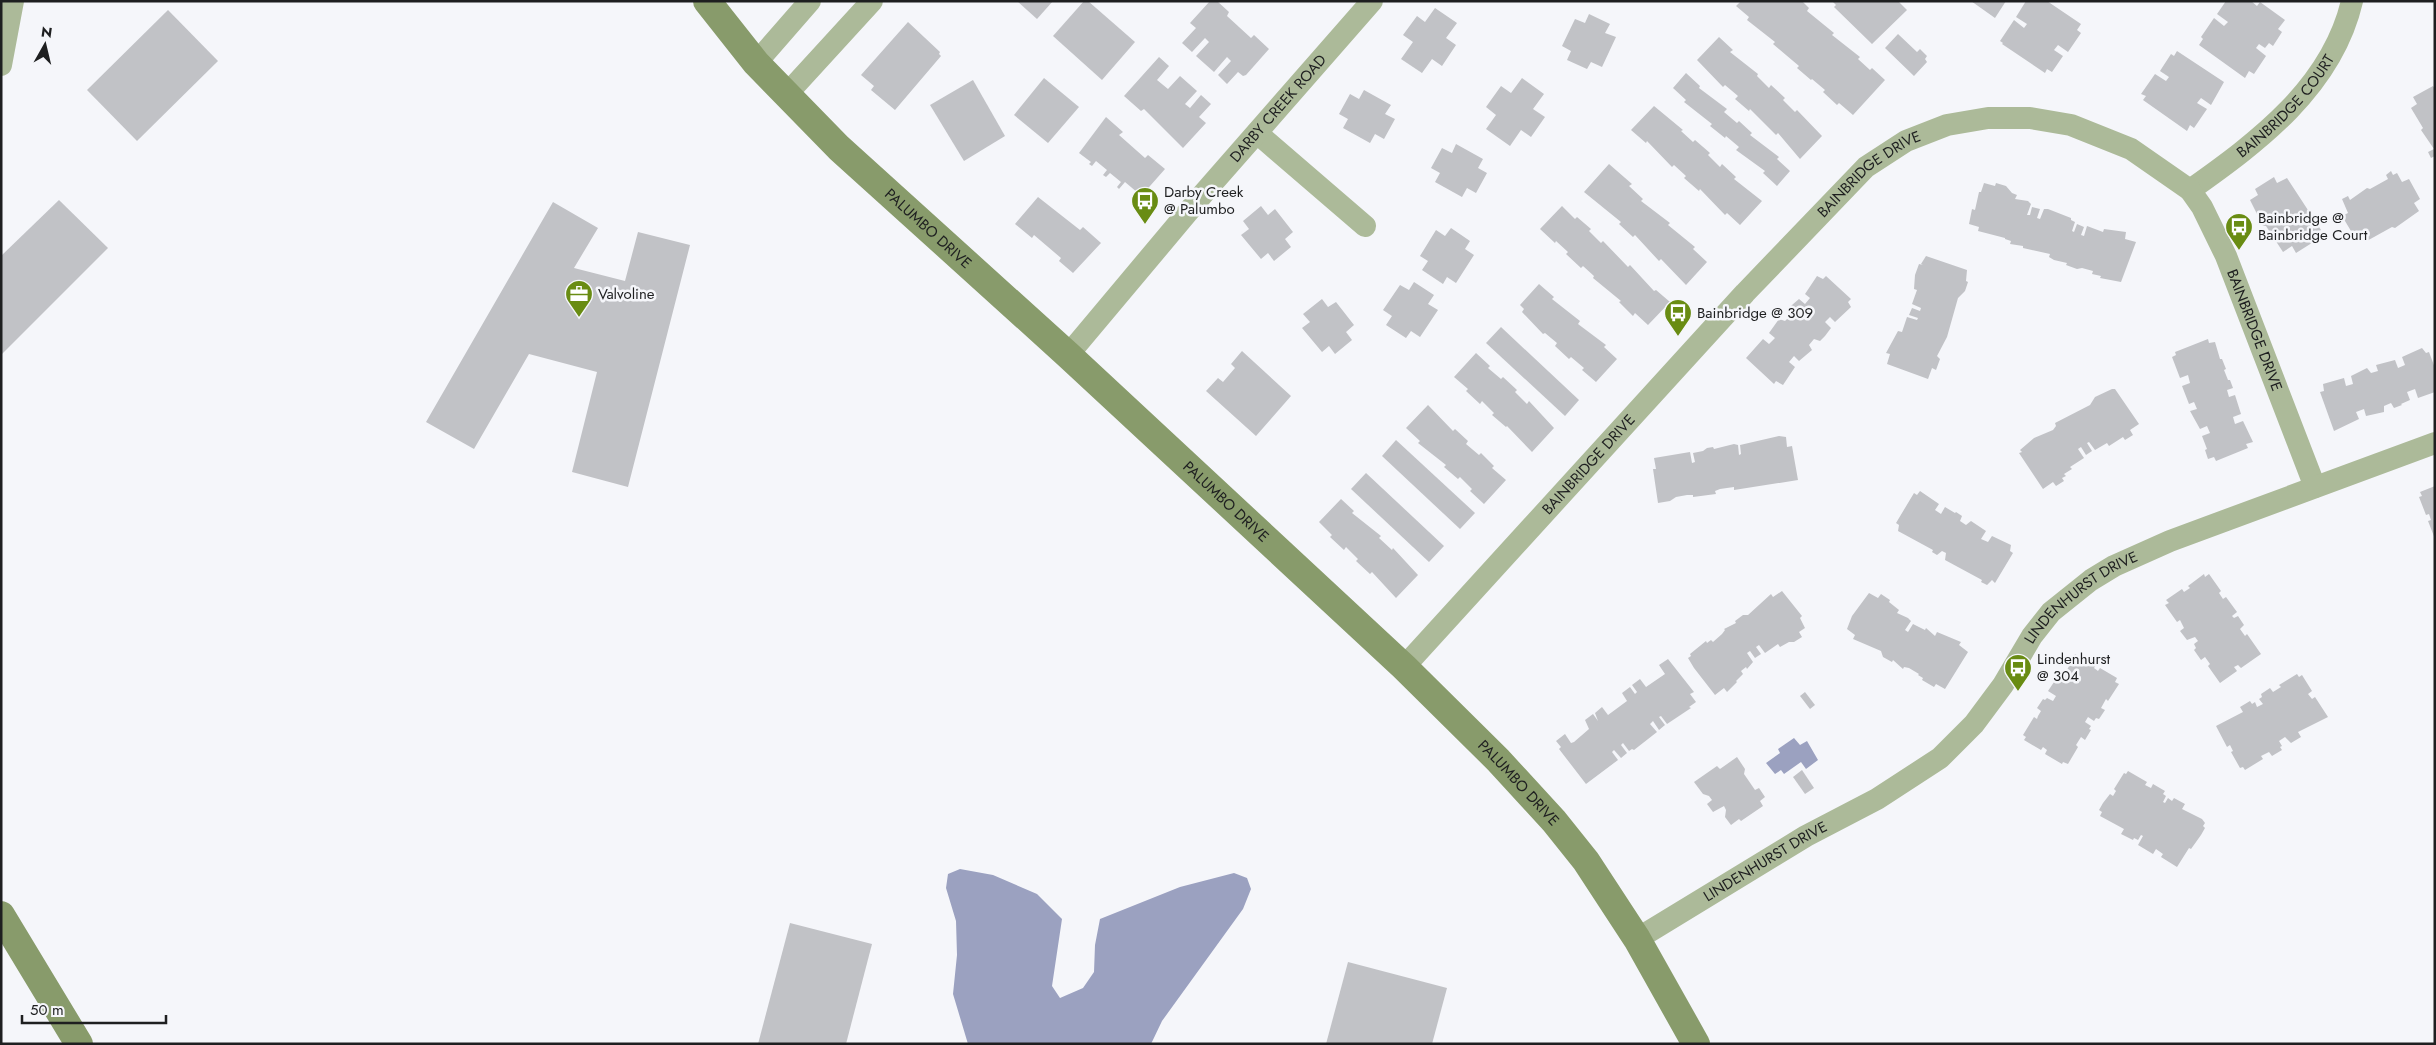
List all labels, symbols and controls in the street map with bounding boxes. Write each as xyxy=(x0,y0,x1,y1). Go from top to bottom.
north arrow xyxy=(20,20,70,70)
text: N xyxy=(40,21,54,43)
street label: DARBY CREEK ROAD xyxy=(1225,50,1331,167)
street label: BAINBRIDGE COURT xyxy=(2232,50,2340,163)
street label: BAINBRIDGE DRIVE xyxy=(1812,125,1924,222)
place label: Darby Creek @ Palumbo xyxy=(1164,181,1244,220)
street label: PALUMBO DRIVE xyxy=(880,183,977,274)
bus stop icon: Darby Creek @ Palumbo xyxy=(1130,186,1160,225)
place label: Bainbridge @ Bainbridge Court xyxy=(2258,207,2368,246)
bus stop icon: Bainbridge @ Bainbridge Court xyxy=(2224,212,2254,251)
street label: BAINBRIDGE DRIVE xyxy=(2221,266,2288,394)
office icon: Valvoline xyxy=(564,279,594,318)
place label: Valvoline xyxy=(598,283,655,305)
bus stop icon: Bainbridge @ 309 xyxy=(1663,298,1693,337)
place label: Bainbridge @ 309 xyxy=(1697,302,1813,324)
street label: BAINBRIDGE DRIVE xyxy=(1537,409,1640,520)
street label: PALUMBO DRIVE xyxy=(1178,456,1274,547)
street label: LINDENHURST DRIVE xyxy=(2019,546,2141,648)
place label: Lindenhurst @ 304 xyxy=(2037,648,2111,687)
bus stop icon: Lindenhurst @ 304 xyxy=(2003,653,2033,692)
street label: PALUMBO DRIVE xyxy=(1473,735,1564,831)
street label: LINDENHURST DRIVE xyxy=(1699,816,1831,907)
scale bar xyxy=(22,992,166,1024)
text: 50 m xyxy=(30,999,64,1021)

